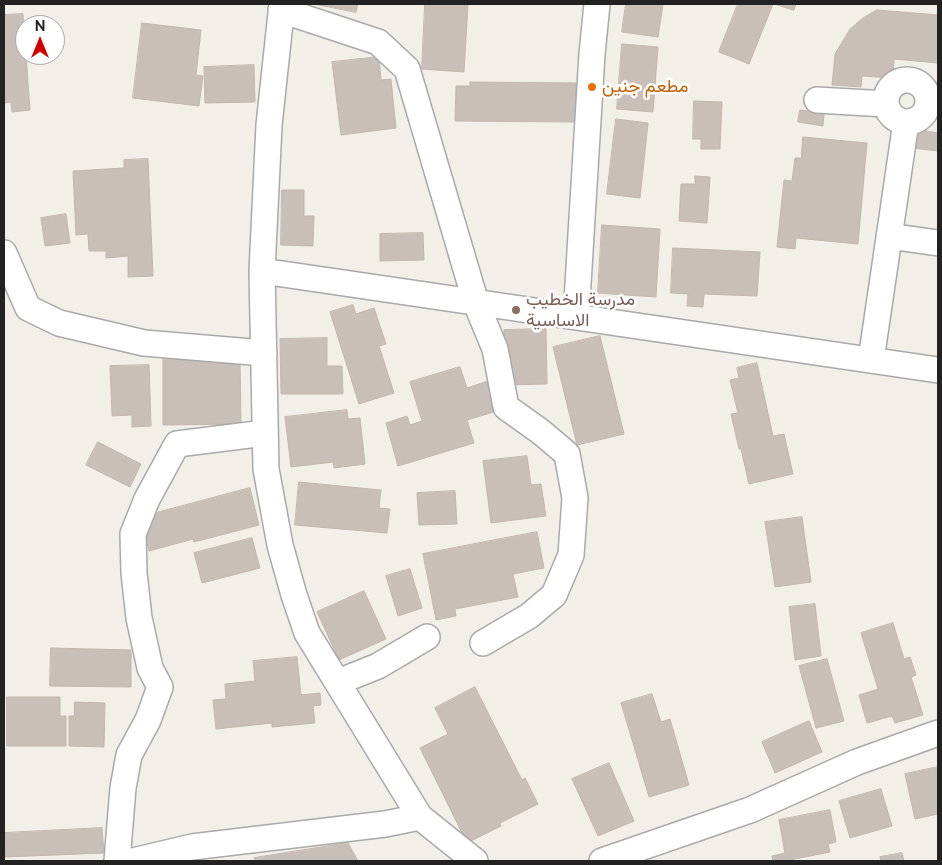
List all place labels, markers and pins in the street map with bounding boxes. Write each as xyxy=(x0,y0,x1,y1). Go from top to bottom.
place label: مطعم جنين xyxy=(602,76,688,98)
marker: مطعم جنين xyxy=(586,81,598,93)
place label: مدرسة الخطيب الاساسية xyxy=(526,289,635,332)
marker: مدرسة الخطيب الاساسية xyxy=(510,304,522,316)

